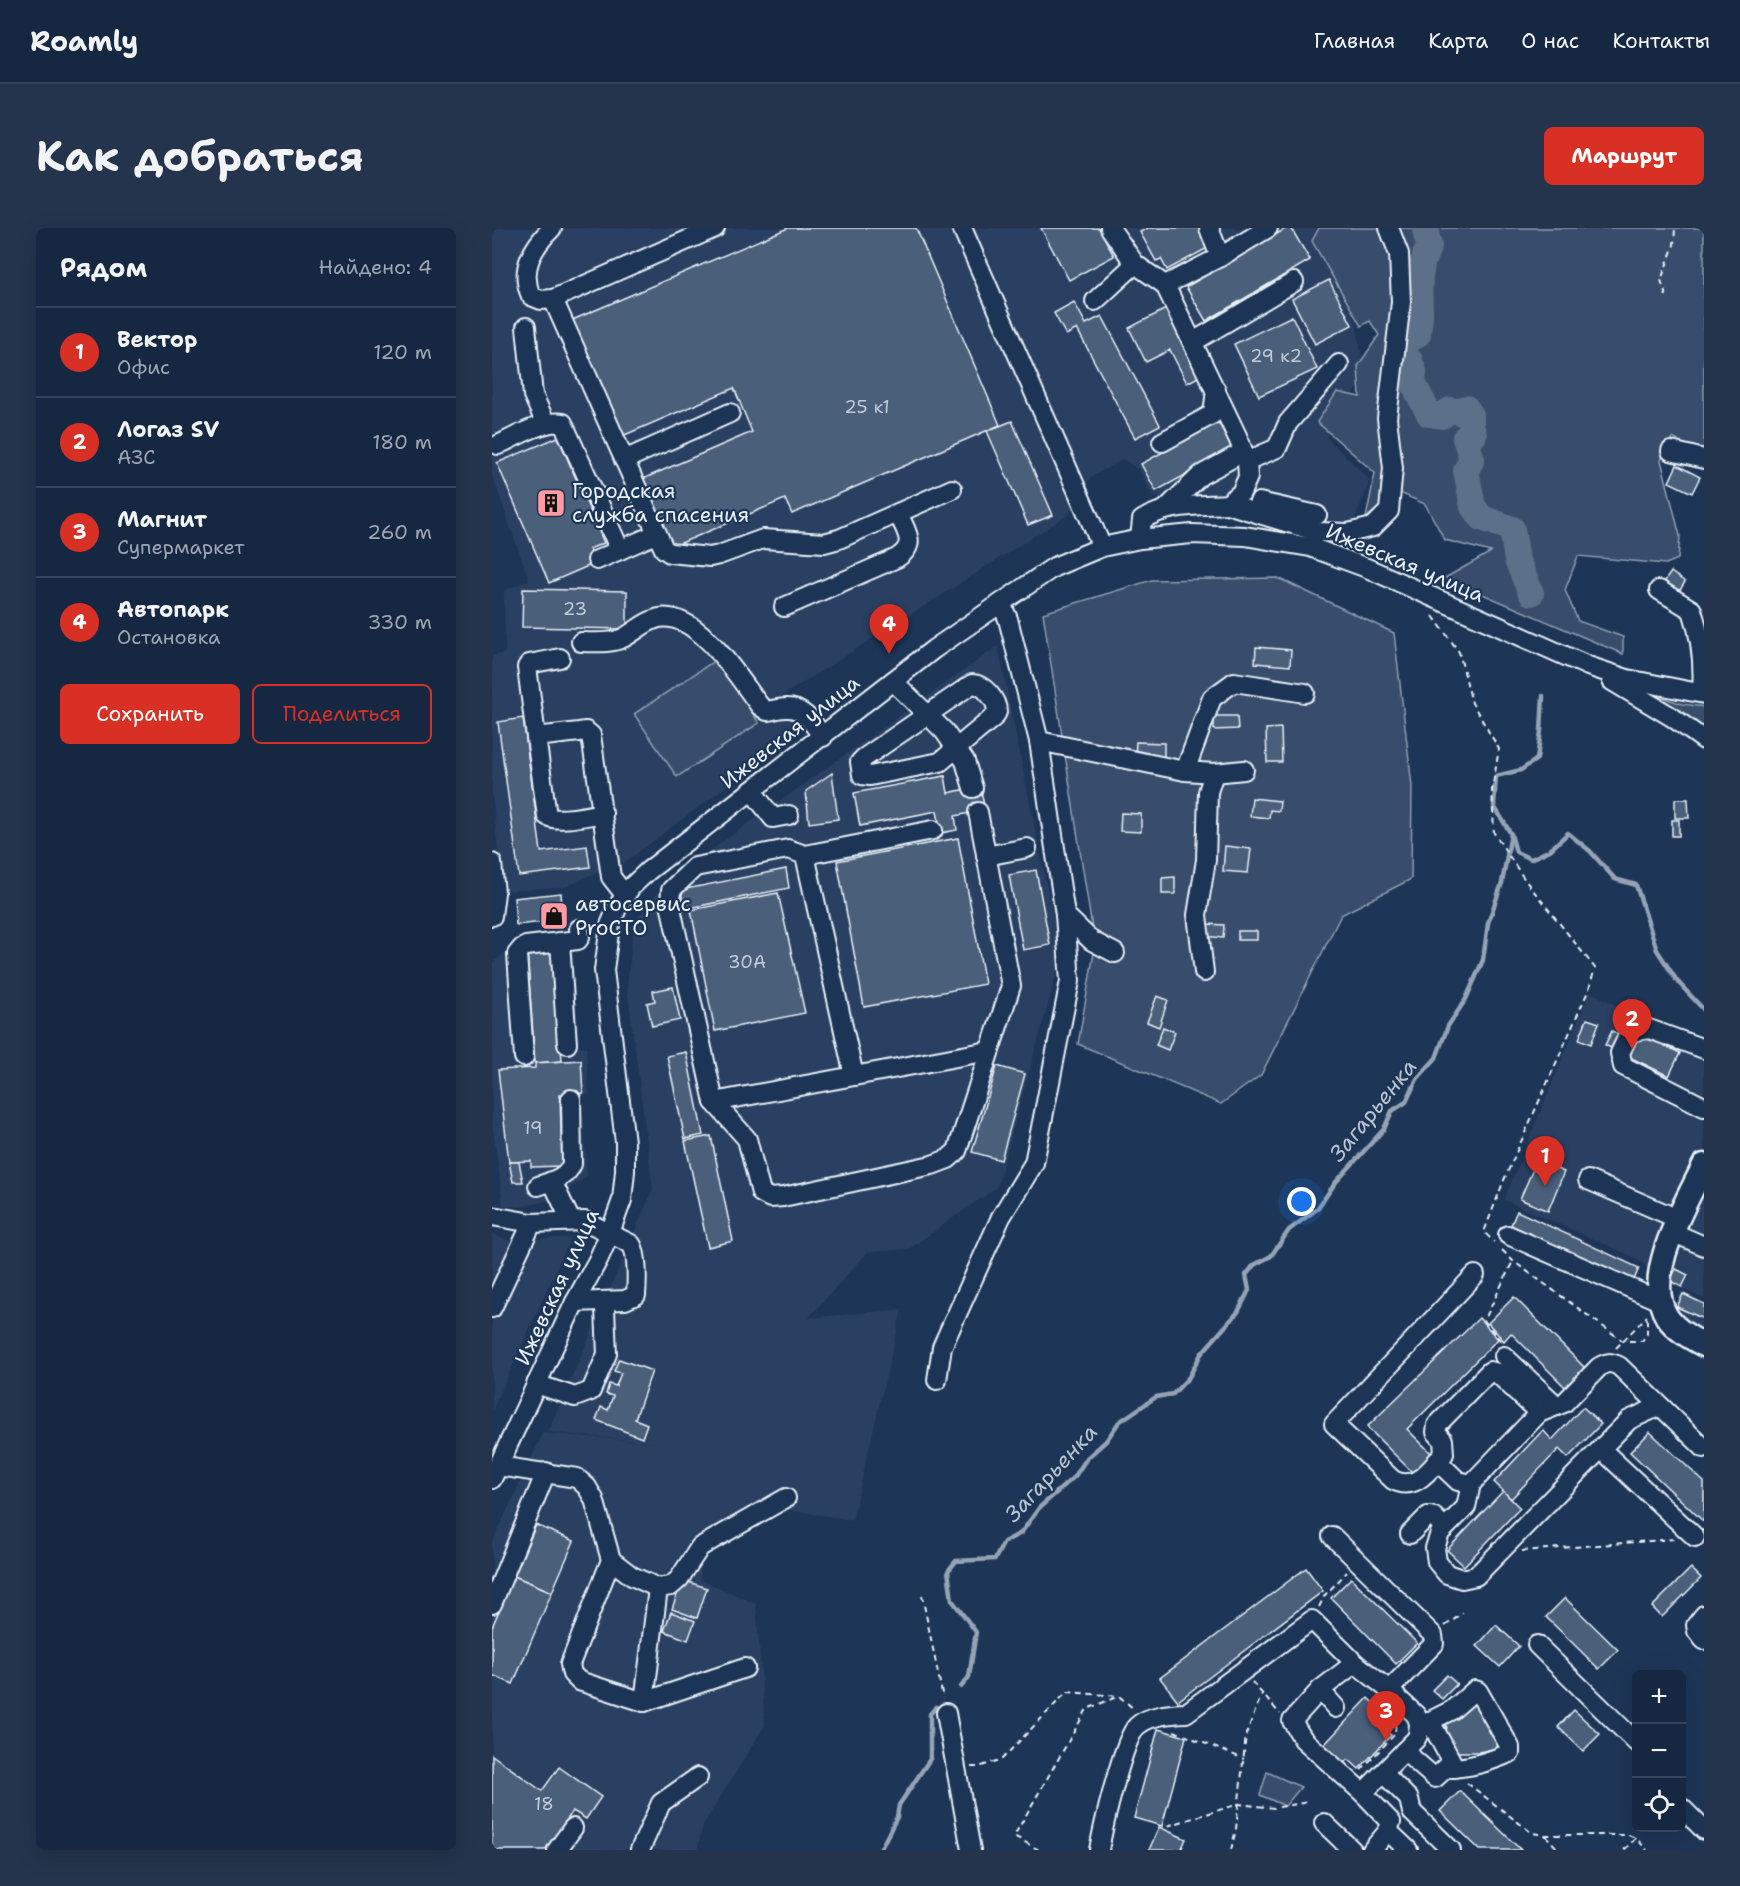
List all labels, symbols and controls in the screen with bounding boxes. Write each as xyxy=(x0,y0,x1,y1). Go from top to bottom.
text: Roamly xyxy=(30,22,138,60)
text: Главная xyxy=(1314,27,1395,55)
text: Карта xyxy=(1428,27,1488,55)
text: О нас xyxy=(1521,27,1579,55)
text: Контакты xyxy=(1612,27,1710,55)
button: Маршрут xyxy=(1544,127,1704,185)
text: Как добраться xyxy=(36,128,364,184)
text: Рядом xyxy=(60,250,147,285)
text: Найдено: 4 xyxy=(319,254,432,280)
text: Вектор xyxy=(117,325,198,354)
text: 1 xyxy=(75,339,84,365)
text: 120 m xyxy=(373,339,432,365)
house number: 29 к2 xyxy=(1250,344,1302,368)
text: Офис xyxy=(117,354,170,380)
house number: 25 к1 xyxy=(844,395,890,419)
text: Логаз SV xyxy=(117,415,219,444)
text: 2 xyxy=(73,429,87,455)
text: 180 m xyxy=(372,429,432,455)
text: АЗС xyxy=(117,444,155,470)
place label: Городская служба спасения xyxy=(572,477,749,529)
building icon: Городская служба спасения xyxy=(535,487,567,519)
text: Магнит xyxy=(117,505,207,534)
street label: Ижевская улица xyxy=(1321,517,1489,609)
text: 3 xyxy=(73,519,87,545)
text: 260 m xyxy=(367,519,432,545)
text: Супермаркет xyxy=(117,534,244,560)
text: Автопарк xyxy=(117,595,229,624)
house number: 23 xyxy=(563,597,587,621)
pin: 4 xyxy=(870,604,908,654)
text: 4 xyxy=(73,609,87,635)
text: 330 m xyxy=(368,609,432,635)
text: Остановка xyxy=(117,624,221,650)
street label: Ижевская улица xyxy=(715,669,865,795)
button: Сохранить xyxy=(60,684,240,744)
button: Поделиться xyxy=(252,684,432,744)
place label: автосервис ProСТО xyxy=(575,890,691,942)
shop icon: автосервис ProСТО xyxy=(538,900,570,932)
house number: 30А xyxy=(728,950,766,974)
pin: 2 xyxy=(1612,1000,1652,1049)
water label: Загарьенка xyxy=(1323,1053,1423,1167)
house number: 19 xyxy=(523,1116,543,1140)
pin: 1 xyxy=(1526,1136,1564,1186)
your location xyxy=(1287,1187,1316,1216)
street label: Ижевская улица xyxy=(508,1204,606,1370)
water label: Загарьенка xyxy=(998,1418,1104,1528)
map controls xyxy=(1632,1670,1686,1832)
button: + xyxy=(1632,1670,1686,1724)
pin: 3 xyxy=(1366,1692,1406,1741)
button: − xyxy=(1632,1724,1686,1778)
button: locate xyxy=(1632,1778,1686,1832)
house number: 18 xyxy=(534,1792,554,1816)

